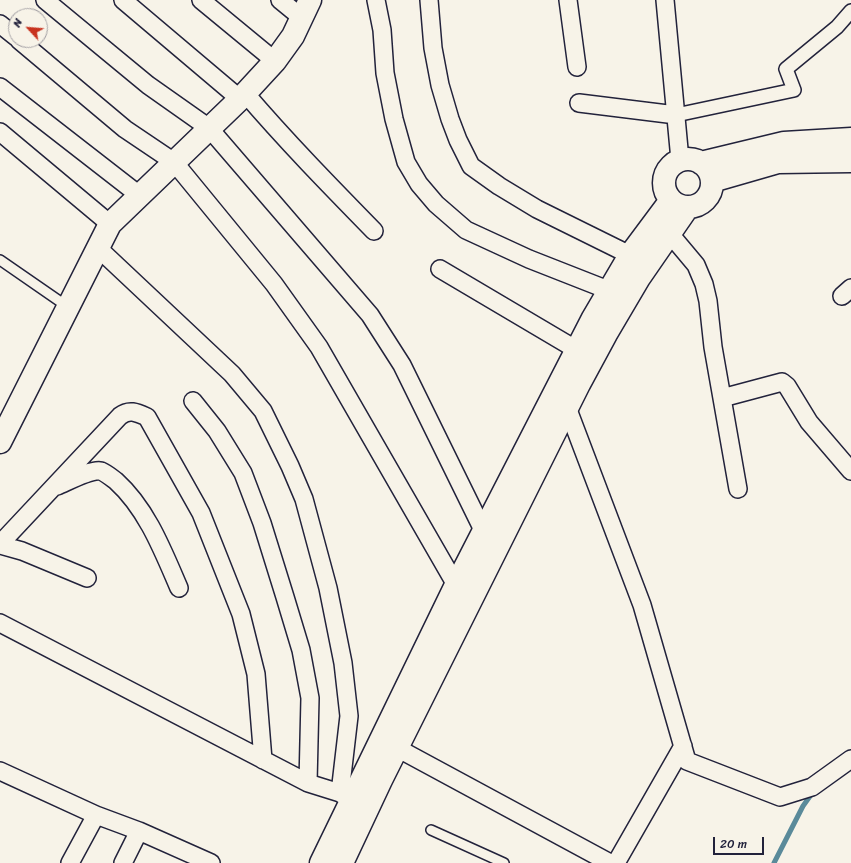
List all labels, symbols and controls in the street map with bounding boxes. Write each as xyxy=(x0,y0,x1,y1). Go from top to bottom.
north arrow xyxy=(8,8,48,48)
text: N xyxy=(7,15,28,31)
scale bar xyxy=(715,829,766,855)
text: 20 m xyxy=(720,833,747,855)

